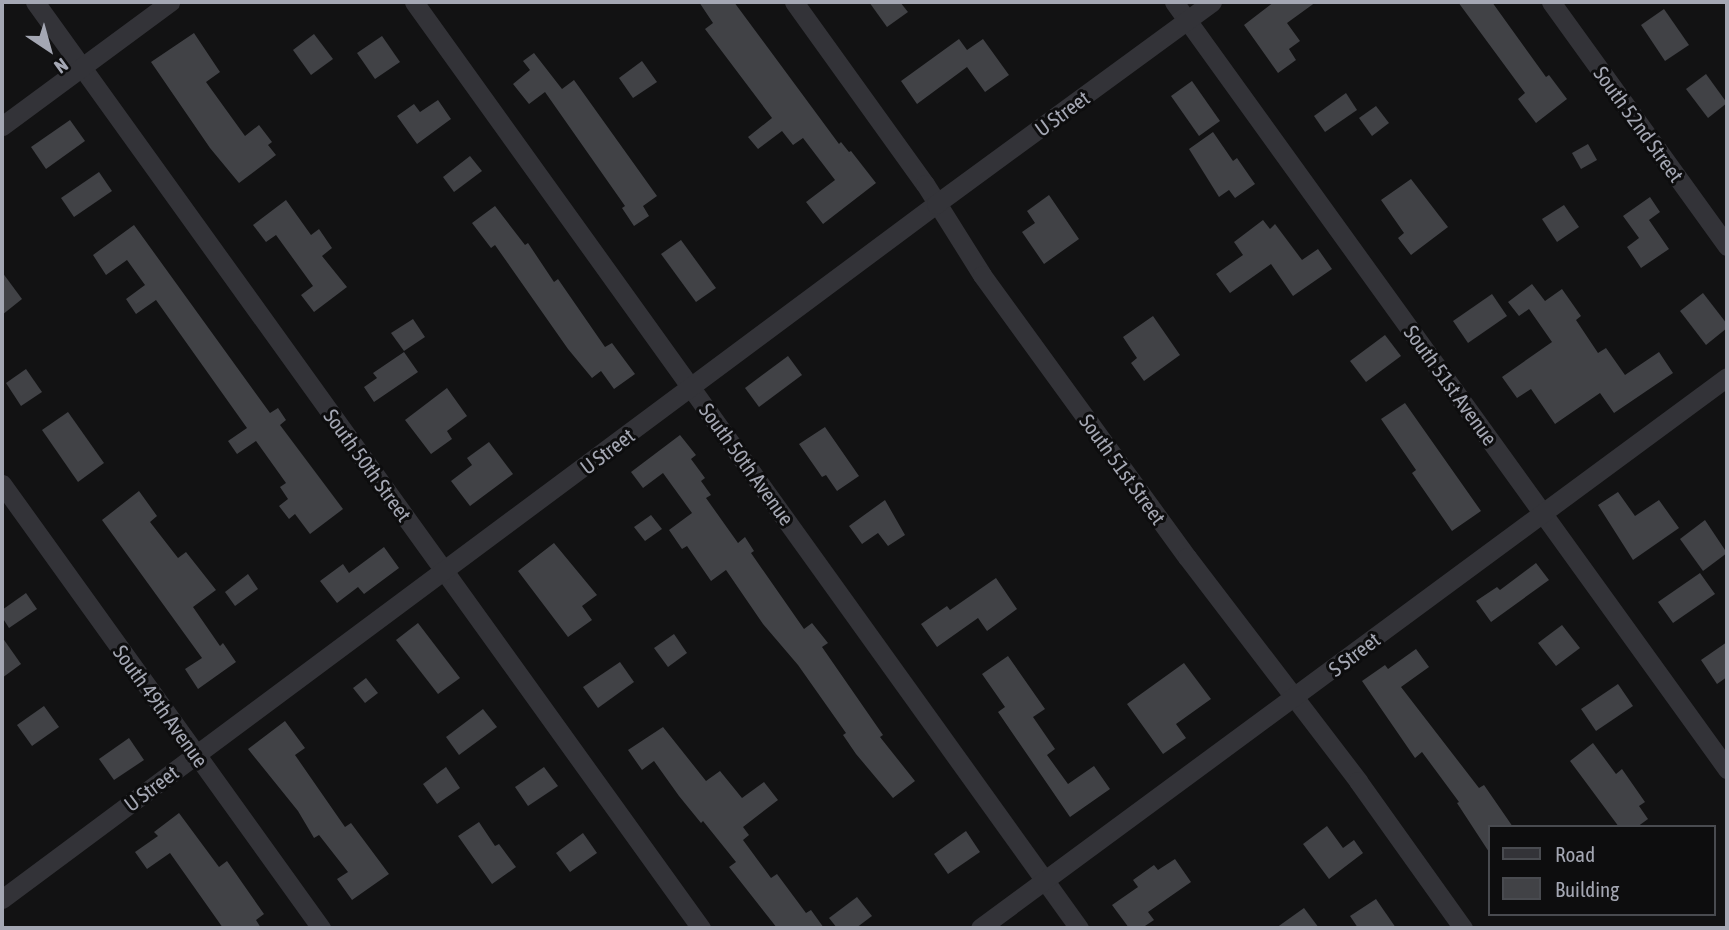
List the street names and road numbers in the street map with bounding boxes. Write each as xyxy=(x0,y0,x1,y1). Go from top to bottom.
street label: South 52nd Street xyxy=(1589,61,1689,187)
street label: U Street xyxy=(1030,85,1094,141)
street label: South 51st Avenue xyxy=(1399,320,1503,450)
street label: South 50th Avenue xyxy=(694,398,800,530)
street label: South 50th Street xyxy=(319,404,417,526)
street label: South 51st Street xyxy=(1075,409,1171,529)
street label: U Street xyxy=(575,422,639,480)
street label: S Street xyxy=(1323,627,1385,681)
street label: South 49th Avenue xyxy=(108,640,214,772)
street label: U Street xyxy=(119,759,183,817)

